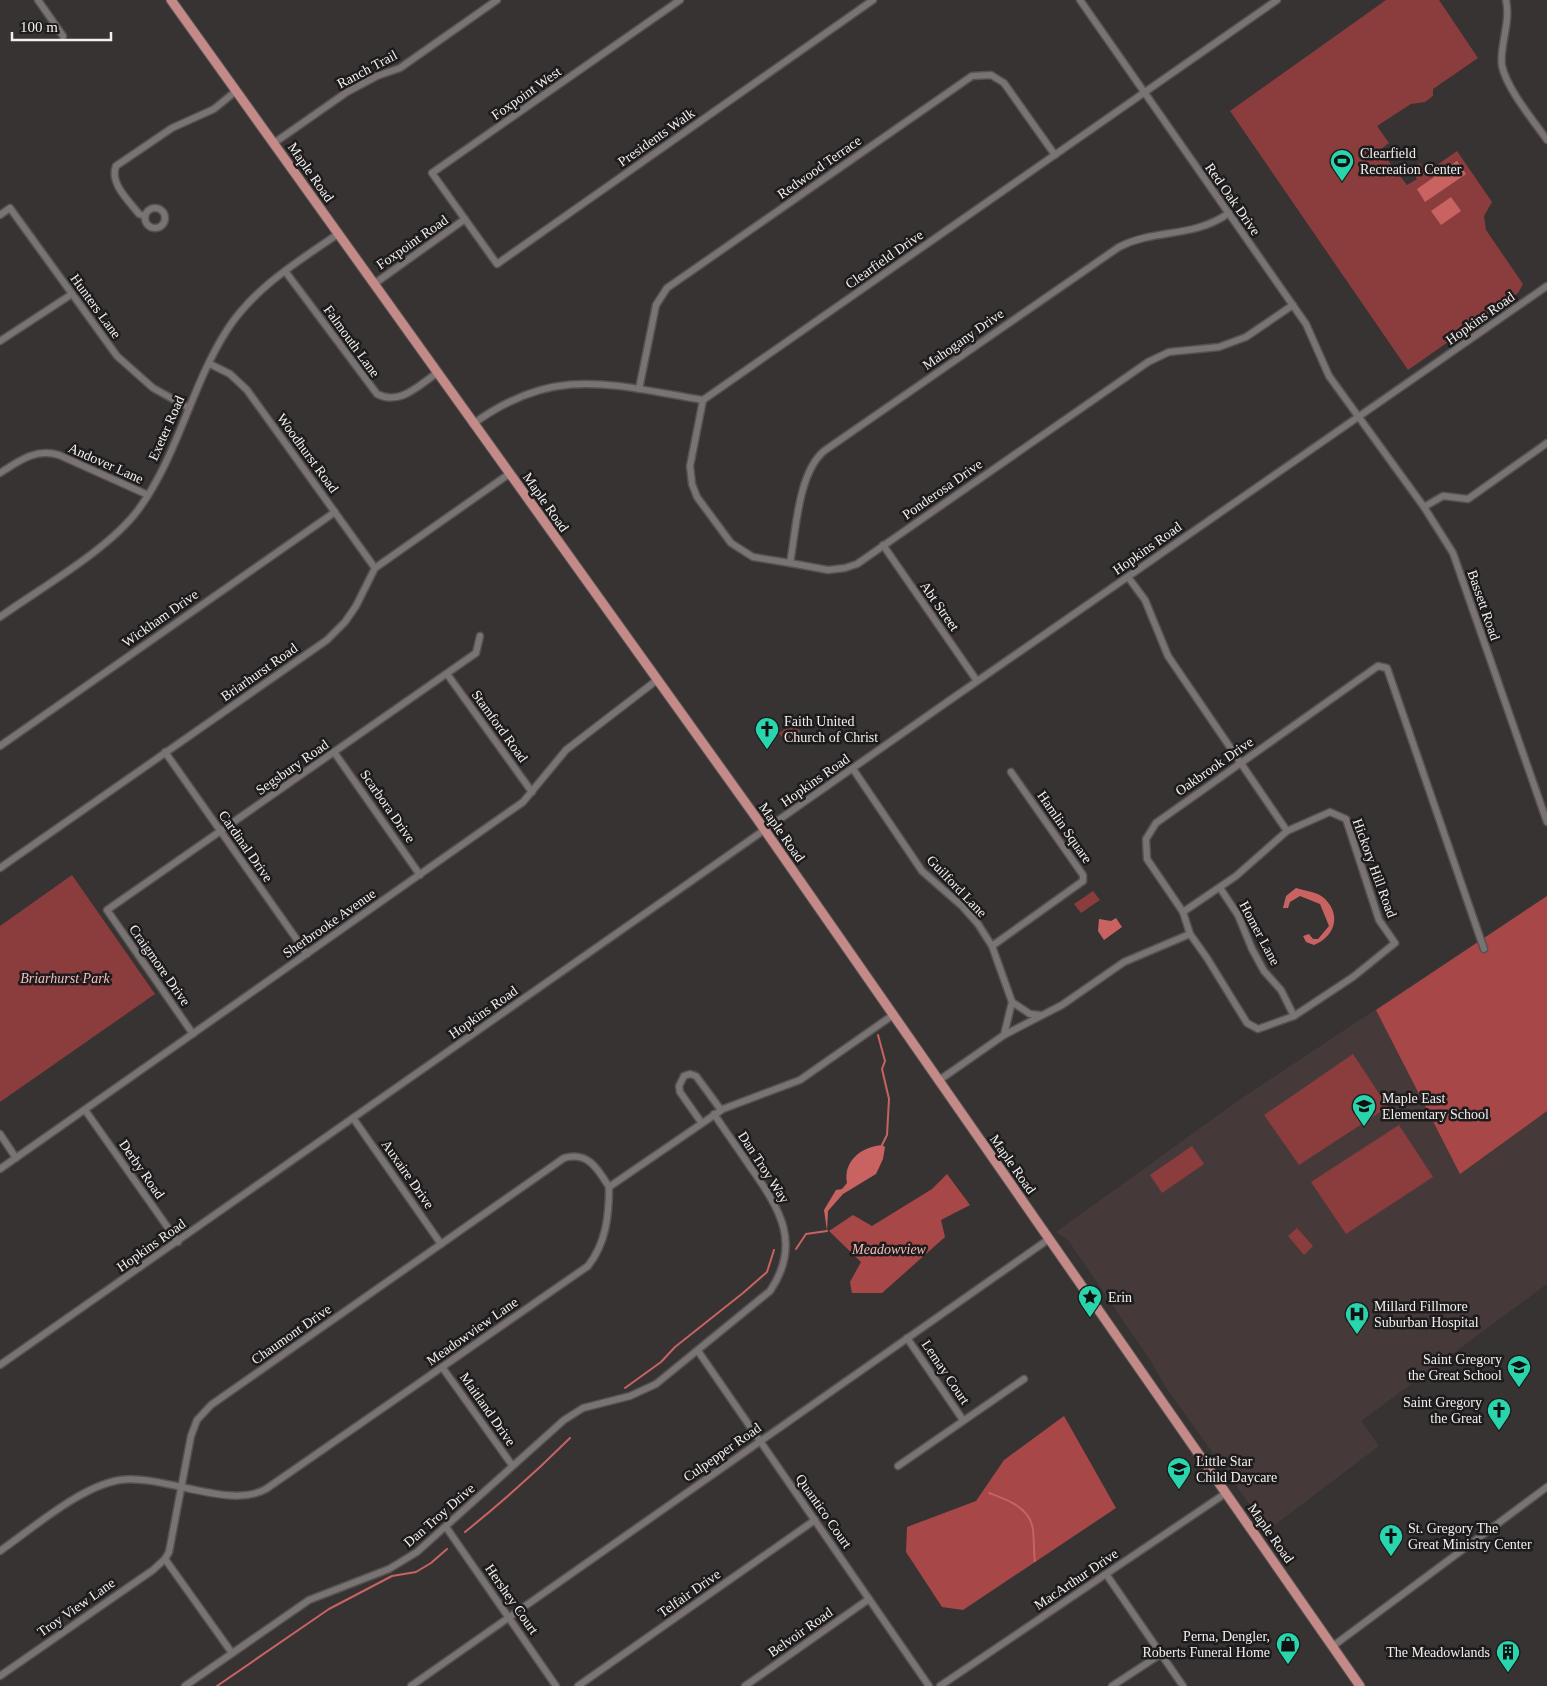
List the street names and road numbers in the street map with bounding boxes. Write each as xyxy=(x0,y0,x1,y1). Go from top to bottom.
street label: Ranch Trail xyxy=(335,47,400,91)
street label: Foxpoint West xyxy=(489,64,564,123)
street label: Presidents Walk xyxy=(615,105,697,169)
street label: Redwood Terrace xyxy=(775,133,864,202)
street label: Maple Road xyxy=(285,140,336,205)
street label: Red Oak Drive xyxy=(1202,160,1263,238)
street label: Foxpoint Road xyxy=(374,212,451,273)
street label: Clearfield Drive xyxy=(843,227,926,292)
street label: Hunters Lane xyxy=(67,271,124,341)
street label: Hopkins Road xyxy=(1443,289,1518,348)
street label: Falmouth Lane xyxy=(321,302,383,380)
street label: Mahogany Drive xyxy=(920,306,1007,373)
street label: Exeter Road xyxy=(145,393,187,463)
street label: Woodhurst Road xyxy=(274,411,341,496)
street label: Andover Lane xyxy=(66,440,146,487)
street label: Ponderosa Drive xyxy=(900,456,985,522)
street label: Maple Road xyxy=(520,470,571,535)
street label: Hopkins Road xyxy=(1110,519,1185,578)
street label: Bassett Road xyxy=(1464,568,1503,642)
street label: Abt Street xyxy=(917,579,962,634)
street label: Wickham Drive xyxy=(119,587,201,650)
street label: Briarhurst Road xyxy=(218,641,300,704)
street label: Stamford Road xyxy=(469,687,531,765)
street label: Oakbrook Drive xyxy=(1173,734,1256,799)
street label: Segsbury Road xyxy=(253,737,331,798)
street label: Hopkins Road xyxy=(778,751,853,810)
street label: Scarbora Drive xyxy=(357,767,418,845)
street label: Hamlin Square xyxy=(1034,788,1095,866)
street label: Maple Road xyxy=(756,800,807,865)
street label: Cardinal Drive xyxy=(215,808,276,885)
street label: Hickory Hill Road xyxy=(1350,817,1399,920)
street label: Guilford Lane xyxy=(924,852,990,920)
street label: Sherbrooke Avenue xyxy=(280,886,379,961)
street label: Homer Lane xyxy=(1236,899,1283,968)
street label: Craigmore Drive xyxy=(126,922,193,1009)
street label: Hopkins Road xyxy=(446,983,521,1042)
street label: Dan Troy Way xyxy=(735,1129,792,1206)
street label: Maple Road xyxy=(987,1132,1038,1197)
street label: Derby Road xyxy=(116,1137,167,1201)
street label: Auxaire Drive xyxy=(378,1137,437,1212)
street label: Hopkins Road xyxy=(114,1216,189,1275)
street label: Meadowview Lane xyxy=(424,1294,521,1368)
street label: Chaumont Drive xyxy=(249,1301,334,1367)
street label: Lemay Court xyxy=(919,1337,973,1407)
street label: Maitland Drive xyxy=(457,1370,518,1449)
street label: Culpepper Road xyxy=(681,1420,764,1485)
street label: Quantico Court xyxy=(793,1471,855,1551)
street label: Dan Troy Drive xyxy=(401,1481,478,1550)
street label: Maple Road xyxy=(1245,1501,1296,1566)
street label: MacArthur Drive xyxy=(1032,1546,1121,1613)
street label: Hershey Court xyxy=(482,1561,541,1637)
street label: Telfair Drive xyxy=(655,1566,723,1620)
street label: Troy View Lane xyxy=(35,1575,118,1640)
street label: Belvoir Road xyxy=(765,1605,835,1660)

